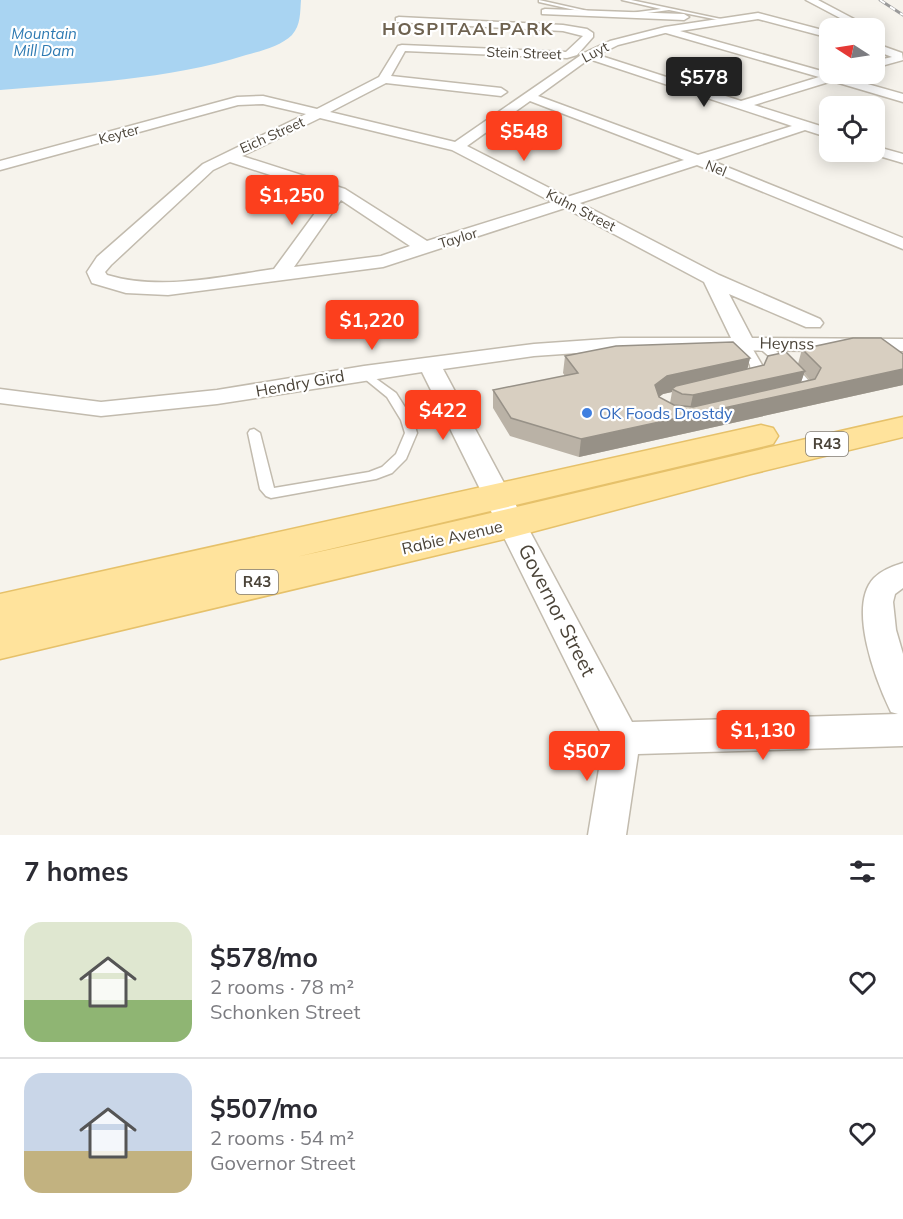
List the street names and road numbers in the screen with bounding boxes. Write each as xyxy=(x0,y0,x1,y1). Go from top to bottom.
street label: Luyt xyxy=(578,37,612,67)
street label: Stein Street xyxy=(486,43,562,63)
street label: Eich Street xyxy=(237,113,307,157)
street label: Keyter xyxy=(97,120,142,148)
street label: Nel xyxy=(703,156,729,180)
street label: Kuhn Street xyxy=(543,185,619,235)
street label: Taylor xyxy=(436,223,480,252)
street label: Heynss xyxy=(760,333,815,353)
street label: Hendry Gird xyxy=(254,365,346,401)
road number: R43 xyxy=(806,432,848,456)
street label: Rabie Avenue xyxy=(400,516,504,558)
street label: Governor Street xyxy=(513,539,602,680)
road number: R43 xyxy=(236,570,278,594)

